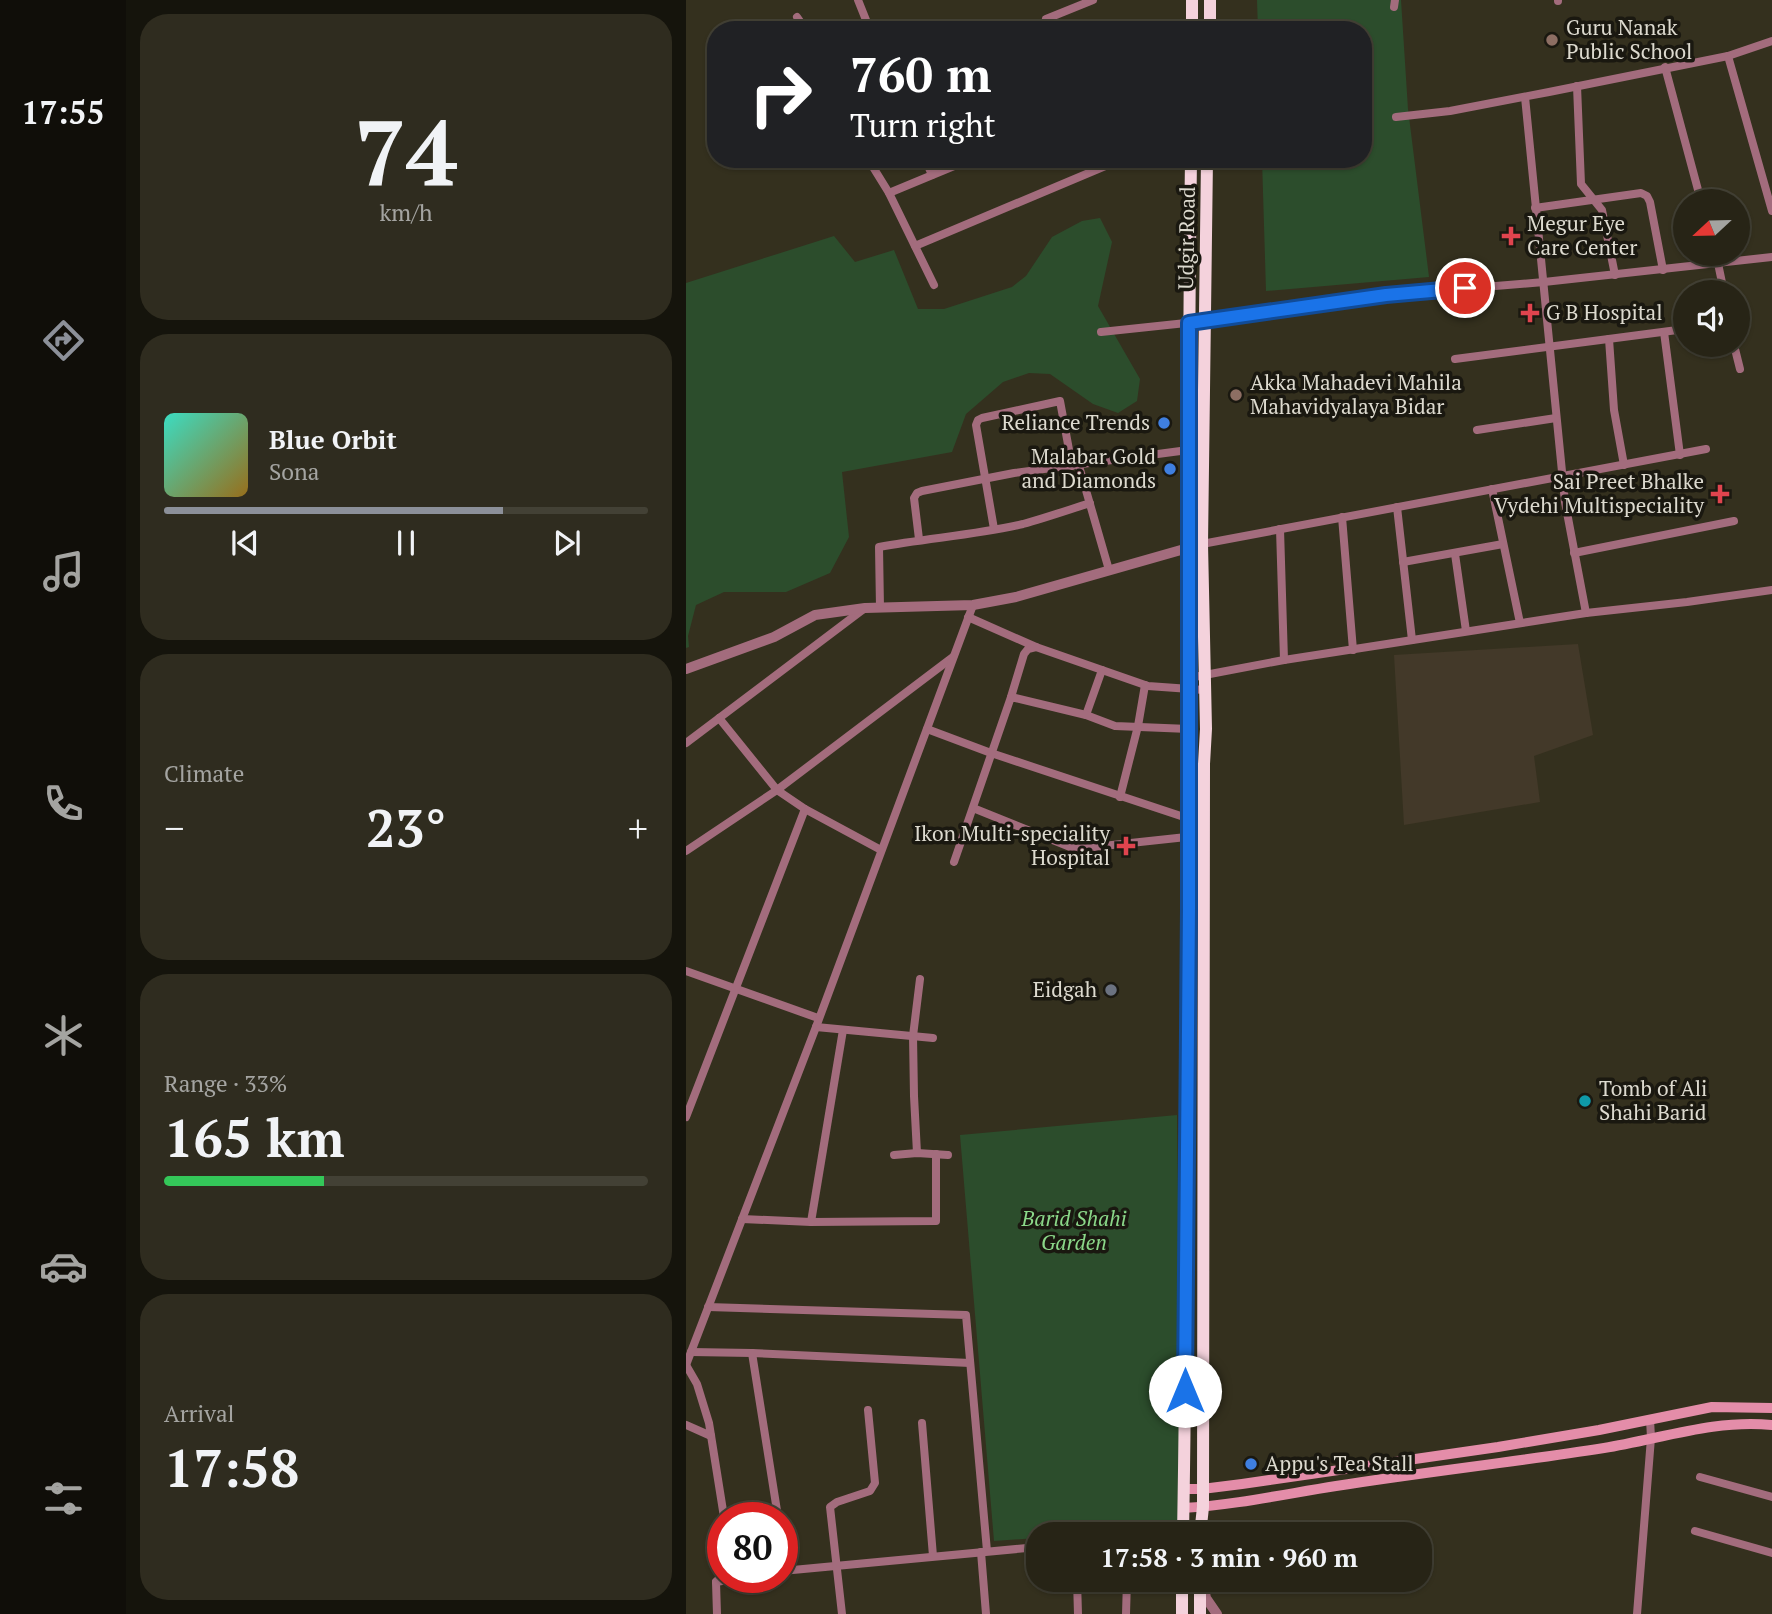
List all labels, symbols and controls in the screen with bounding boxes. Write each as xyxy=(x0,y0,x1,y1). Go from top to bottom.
place label: Guru Nanak Public School xyxy=(1566,13,1692,65)
marker: Guru Nanak Public School xyxy=(1544,32,1560,48)
text: 760 m xyxy=(850,41,992,106)
icon: right xyxy=(735,49,826,140)
text: 17:55 xyxy=(21,91,105,133)
text: 74 xyxy=(355,91,457,212)
text: Turn right xyxy=(850,104,996,146)
street label: Udgir Road xyxy=(1171,186,1201,290)
north arrow xyxy=(1673,189,1750,266)
map controls xyxy=(1673,189,1750,357)
text: km/h xyxy=(379,197,433,228)
place label: Megur Eye Care Center xyxy=(1527,209,1637,261)
marker: Megur Eye Care Center xyxy=(1501,226,1521,246)
pin xyxy=(1435,258,1495,318)
icon: arrive xyxy=(1446,269,1484,307)
button: sound xyxy=(1673,280,1750,357)
place label: G B Hospital xyxy=(1546,298,1663,326)
marker: G B Hospital xyxy=(1520,303,1540,323)
icon: directions xyxy=(39,316,88,365)
place label: Akka Mahadevi Mahila Mahavidyalaya Bidar xyxy=(1250,368,1462,420)
marker: Akka Mahadevi Mahila Mahavidyalaya Bidar xyxy=(1228,387,1244,403)
place label: Reliance Trends xyxy=(1001,408,1150,436)
marker: Reliance Trends xyxy=(1156,415,1172,431)
text: Blue Orbit xyxy=(269,422,397,456)
place label: Malabar Gold and Diamonds xyxy=(1021,442,1156,494)
text: Sona xyxy=(269,456,319,487)
marker: Malabar Gold and Diamonds xyxy=(1162,461,1178,477)
place label: Sai Preet Bhalke Vydehi Multispeciality xyxy=(1494,467,1704,519)
marker: Sai Preet Bhalke Vydehi Multispeciality xyxy=(1710,484,1730,504)
icon: previous xyxy=(226,524,264,562)
icon: pause xyxy=(387,524,425,562)
icon: next xyxy=(548,524,586,562)
icon: music xyxy=(39,547,88,596)
text: Climate xyxy=(164,758,244,789)
icon: phone xyxy=(39,779,88,828)
text: 23° xyxy=(366,793,446,862)
text: − xyxy=(164,803,184,853)
text: + xyxy=(628,803,648,853)
place label: Ikon Multi-speciality Hospital xyxy=(914,819,1110,871)
marker: Ikon Multi-speciality Hospital xyxy=(1116,836,1136,856)
place label: Eidgah xyxy=(1033,975,1097,1003)
marker: Eidgah xyxy=(1103,982,1119,998)
icon: climate xyxy=(39,1011,88,1060)
text: Range · 33% xyxy=(164,1068,287,1099)
place label: Tomb of Ali Shahi Barid xyxy=(1599,1074,1707,1126)
marker: Tomb of Ali Shahi Barid xyxy=(1577,1093,1593,1109)
text: 165 km xyxy=(164,1103,345,1172)
park label: Barid Shahi Garden xyxy=(1020,1204,1127,1256)
icon: car xyxy=(39,1242,88,1291)
position arrow xyxy=(1148,1354,1222,1428)
text: Arrival xyxy=(164,1398,235,1429)
text: 17:58 xyxy=(164,1433,299,1502)
place label: Appu's Tea Stall xyxy=(1265,1449,1414,1477)
marker: Appu's Tea Stall xyxy=(1243,1456,1259,1472)
icon: filters xyxy=(39,1474,88,1523)
speed limit sign: 80 xyxy=(707,1502,798,1593)
text: 17:58 · 3 min · 960 m xyxy=(1100,1540,1358,1574)

